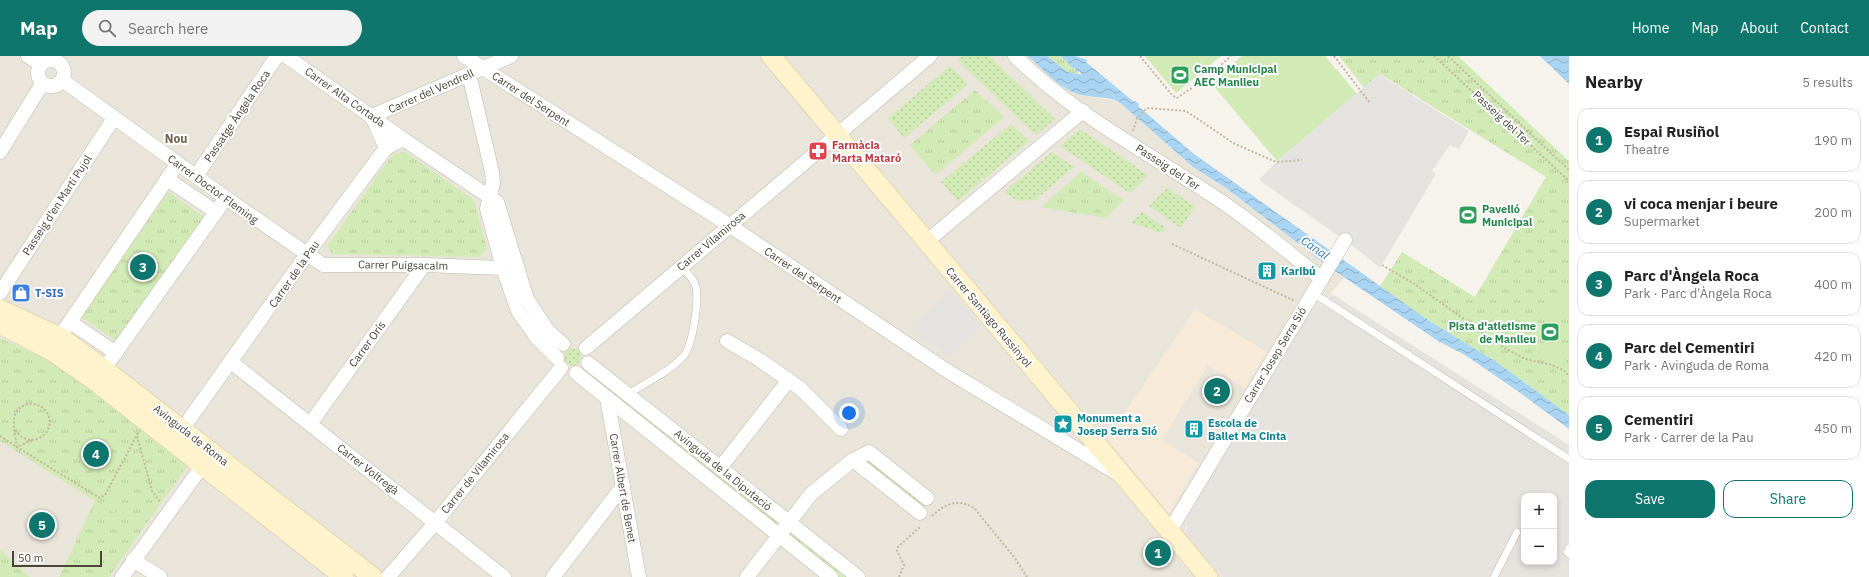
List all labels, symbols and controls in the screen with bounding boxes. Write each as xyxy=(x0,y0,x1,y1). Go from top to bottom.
search box xyxy=(82,10,362,46)
text: Map xyxy=(20,16,58,40)
icon: search xyxy=(96,17,118,39)
text: Search here xyxy=(128,19,208,38)
text: Home xyxy=(1632,19,1669,37)
text: Map xyxy=(1691,19,1718,37)
text: About xyxy=(1740,19,1778,37)
text: Contact xyxy=(1800,19,1849,37)
place label: Camp Municipal AEC Manlleu xyxy=(1194,62,1278,89)
street label: Carrer Alta Cortada xyxy=(302,64,388,130)
sports icon: Camp Municipal AEC Manlleu xyxy=(1169,64,1191,86)
street label: Carrer del Vendrell xyxy=(386,66,476,116)
street label: Passatge Àngela Roca xyxy=(201,67,273,165)
street label: Carrer del Serpent xyxy=(489,69,573,130)
text: Nearby xyxy=(1585,71,1643,93)
text: 5 results xyxy=(1802,74,1853,91)
street label: Passeig del Ter xyxy=(1470,88,1534,148)
text: Espai Rusiñol xyxy=(1624,122,1719,141)
district label: Nou xyxy=(165,131,187,146)
text: 1 xyxy=(1595,132,1603,149)
text: 190 m xyxy=(1814,132,1852,149)
place label: Farmàcia Marta Mataró xyxy=(832,138,901,165)
pharmacy icon: Farmàcia Marta Mataró xyxy=(807,140,829,162)
street label: Passeig del Ter xyxy=(1133,141,1203,193)
text: Theatre xyxy=(1624,141,1669,158)
street label: Carrer Doctor Fleming xyxy=(165,151,261,227)
street label: Passeig d'en Martí Pujol xyxy=(19,152,95,258)
text: vi coca menjar i beure xyxy=(1624,194,1778,213)
place label: Pavelló Municipal xyxy=(1482,202,1533,229)
sports icon: Pavelló Municipal xyxy=(1457,204,1479,226)
text: 2 xyxy=(1595,204,1603,221)
text: 200 m xyxy=(1814,204,1852,221)
street label: Carrer Vilamirosa xyxy=(674,208,748,274)
text: Supermarket xyxy=(1624,213,1700,230)
water label: Canal xyxy=(1298,233,1333,263)
street label: Carrer de la Pau xyxy=(266,238,322,310)
street label: Carrer del Serpent xyxy=(762,244,844,306)
pin: 3 xyxy=(130,252,156,282)
street label: Carrer Puigsacalm xyxy=(358,257,448,273)
building icon: Karibú xyxy=(1256,260,1278,282)
street label: Carrer Santiago Russinyol xyxy=(943,264,1035,370)
place label: Karibú xyxy=(1281,264,1316,278)
text: Parc d'Àngela Roca xyxy=(1624,266,1759,285)
text: 3 xyxy=(1595,276,1603,293)
text: 400 m xyxy=(1814,276,1852,293)
shop icon: T-SIS xyxy=(10,282,32,304)
text: Park · Parc d'Àngela Roca xyxy=(1624,285,1772,302)
place label: T-SIS xyxy=(35,286,64,300)
street label: Carrer Josep Serra Sió xyxy=(1241,304,1309,406)
street label: Carrer Orís xyxy=(346,318,388,370)
place label: Pista d'atletisme de Manlleu xyxy=(1449,319,1536,346)
sports icon: Pista d'atletisme de Manlleu xyxy=(1539,321,1561,343)
text: Parc del Cementiri xyxy=(1624,338,1754,357)
text: 4 xyxy=(1595,348,1603,365)
text: 420 m xyxy=(1814,348,1852,365)
text: Park · Avinguda de Roma xyxy=(1624,357,1769,374)
pin: 2 xyxy=(1204,376,1230,406)
street label: Avinguda de Roma xyxy=(151,401,232,469)
your location xyxy=(839,403,859,423)
text: Cementiri xyxy=(1624,410,1693,429)
place label: Monument a Josep Serra Sió xyxy=(1077,411,1157,438)
place icon: Monument a Josep Serra Sió xyxy=(1052,413,1074,435)
place label: Escola de Ballet Ma Cinta xyxy=(1208,416,1286,443)
building icon: Escola de Ballet Ma Cinta xyxy=(1183,418,1205,440)
text: 5 xyxy=(1595,420,1603,437)
text: 450 m xyxy=(1814,420,1852,437)
street label: Avinguda de la Diputació xyxy=(671,426,775,514)
street label: Carrer de Vilamirosa xyxy=(438,429,512,516)
text: Park · Carrer de la Pau xyxy=(1624,429,1754,446)
street label: Carrer Albert de Benet xyxy=(606,432,640,544)
pin: 4 xyxy=(83,439,109,469)
street label: Carrer Voltregà xyxy=(334,441,402,497)
button: Save xyxy=(1585,480,1715,518)
button: Share xyxy=(1723,480,1853,518)
map controls xyxy=(1521,493,1557,565)
button: + xyxy=(1521,493,1557,529)
pin: 5 xyxy=(29,510,55,540)
button: − xyxy=(1521,529,1557,565)
pin: 1 xyxy=(1145,538,1171,568)
scale bar xyxy=(12,549,102,568)
text: 50 m xyxy=(18,551,43,565)

